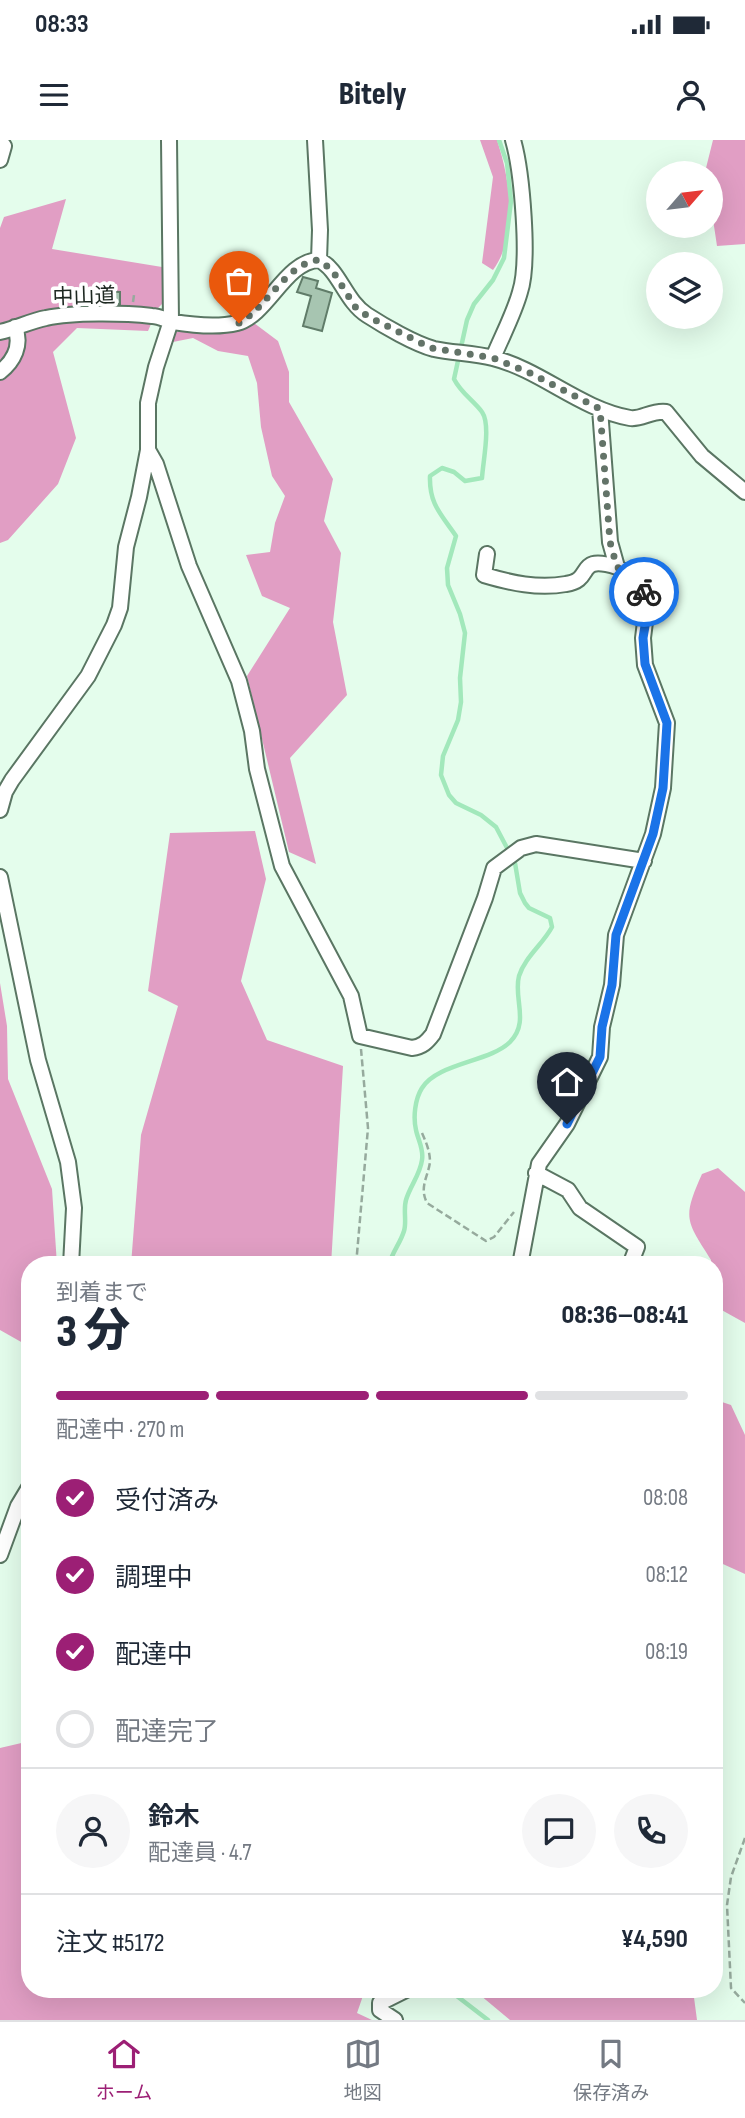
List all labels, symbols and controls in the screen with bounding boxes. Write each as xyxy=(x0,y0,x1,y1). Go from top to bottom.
text: 08:33 xyxy=(35,9,89,40)
text: Bitely xyxy=(339,75,406,114)
icon: menu xyxy=(35,76,73,114)
icon: person xyxy=(672,76,710,114)
north arrow xyxy=(646,161,723,238)
map controls xyxy=(646,161,723,329)
pin xyxy=(209,251,269,323)
button: layers xyxy=(646,252,723,329)
icon: bag xyxy=(220,262,258,300)
street label: 中山道 xyxy=(52,283,116,310)
courier xyxy=(609,557,679,627)
icon: bike xyxy=(625,573,663,611)
pin xyxy=(537,1052,597,1124)
icon: home xyxy=(548,1063,586,1101)
text: 到着まで xyxy=(56,1279,148,1307)
text: 08:36–08:41 xyxy=(561,1300,688,1331)
text: 3 分 xyxy=(56,1305,130,1360)
text: 配達中 · 270 m xyxy=(56,1416,184,1444)
icon: check xyxy=(56,1479,94,1517)
text: 08:08 xyxy=(643,1484,688,1512)
text: 受付済み xyxy=(115,1486,219,1517)
icon: check xyxy=(56,1556,94,1594)
text: 08:12 xyxy=(646,1561,688,1589)
text: 調理中 xyxy=(115,1563,193,1594)
icon: check xyxy=(56,1633,94,1671)
text: 08:19 xyxy=(645,1638,688,1666)
text: 配達中 xyxy=(115,1640,193,1671)
text: 配達完了 xyxy=(115,1717,219,1748)
button: person xyxy=(56,1794,130,1868)
button: chat xyxy=(522,1794,596,1868)
button: phone xyxy=(614,1794,688,1868)
text: 鈴木 xyxy=(148,1802,200,1833)
text: 配達員 · 4.7 xyxy=(148,1839,251,1867)
text: ¥4,590 xyxy=(621,1924,688,1955)
text: 注文 #5172 xyxy=(56,1928,165,1959)
tab: ホーム xyxy=(96,2035,152,2105)
tab: 地図 xyxy=(344,2035,382,2105)
tab: 保存済み xyxy=(573,2035,649,2105)

